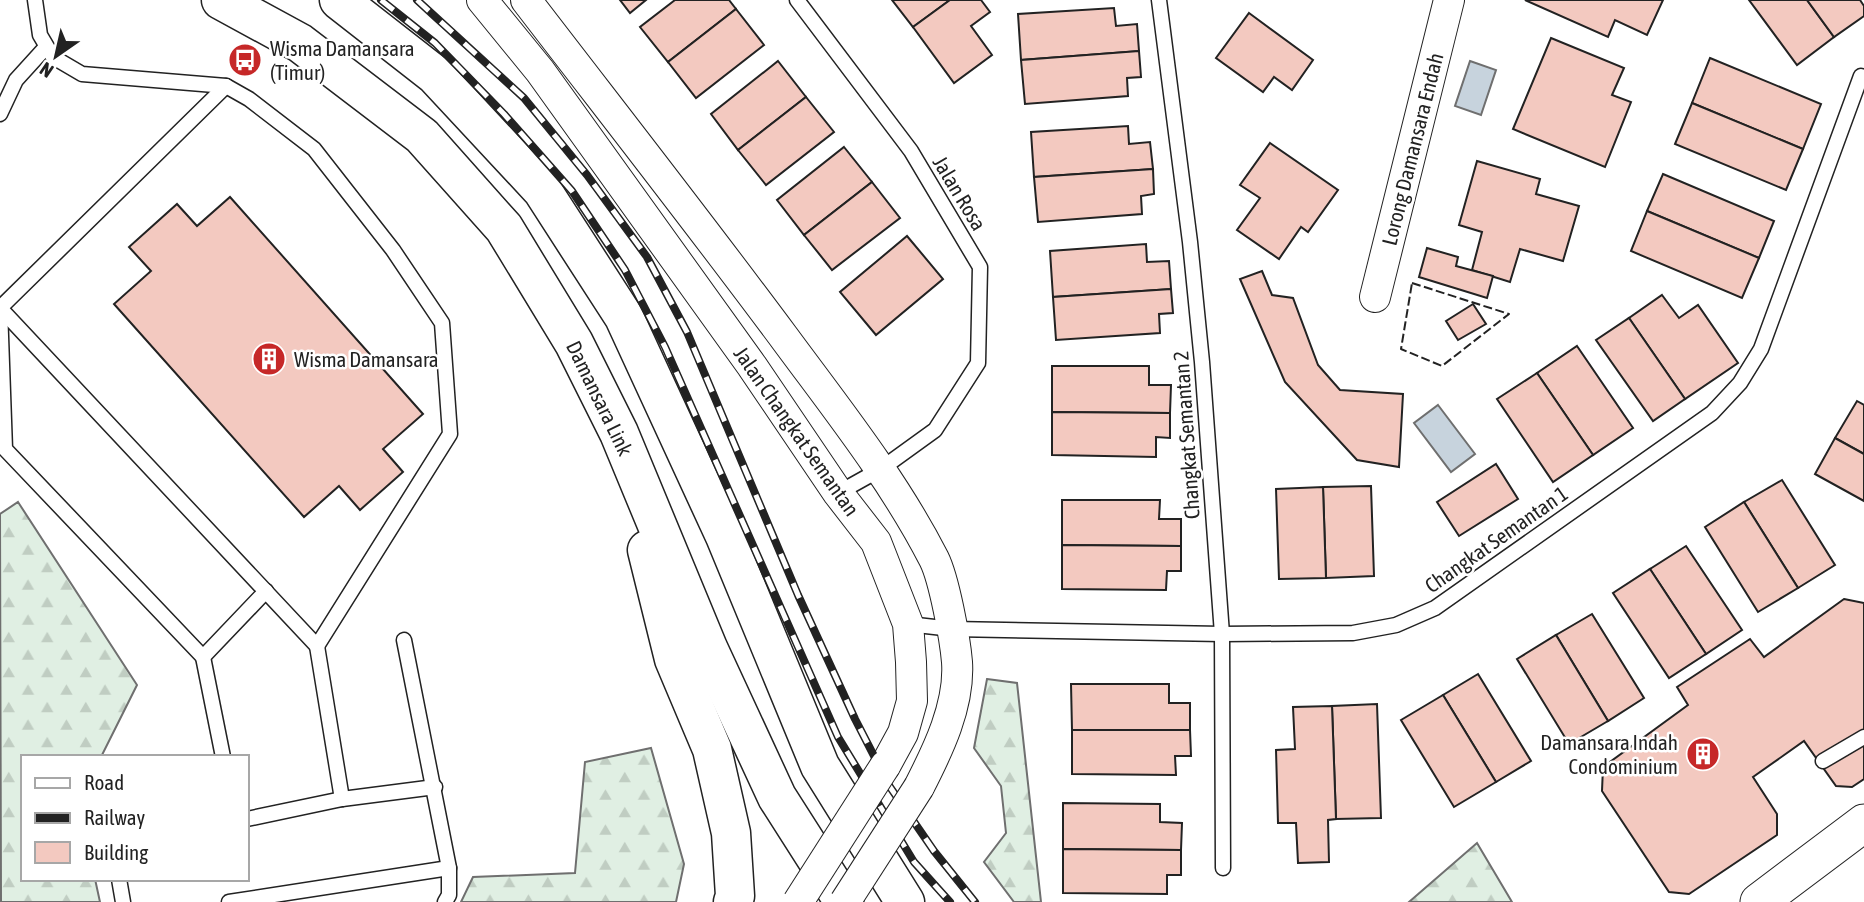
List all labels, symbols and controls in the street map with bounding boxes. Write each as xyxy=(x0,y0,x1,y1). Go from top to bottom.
north arrow xyxy=(21,21,91,91)
place label: Wisma Damansara (Timur) xyxy=(270,36,415,84)
bus stop icon: Wisma Damansara (Timur) xyxy=(226,41,264,79)
street label: Lorong Damansara Endah xyxy=(1376,50,1448,248)
text: N xyxy=(36,58,57,82)
street label: Jalan Rosa xyxy=(928,151,992,235)
street label: Damansara Link xyxy=(562,337,638,459)
building icon: Wisma Damansara xyxy=(250,340,288,378)
street label: Jalan Changkat Semantan xyxy=(730,342,864,520)
place label: Wisma Damansara xyxy=(294,347,439,371)
street label: Changkat Semantan 2 xyxy=(1168,350,1204,520)
street label: Changkat Semantan 1 xyxy=(1420,481,1572,597)
place label: Damansara Indah Condominium xyxy=(1540,730,1678,778)
building icon: Damansara Indah Condominium xyxy=(1684,735,1722,773)
legend xyxy=(21,755,248,881)
text: Road xyxy=(84,770,124,794)
text: Railway xyxy=(84,805,146,829)
text: Building xyxy=(84,840,148,864)

